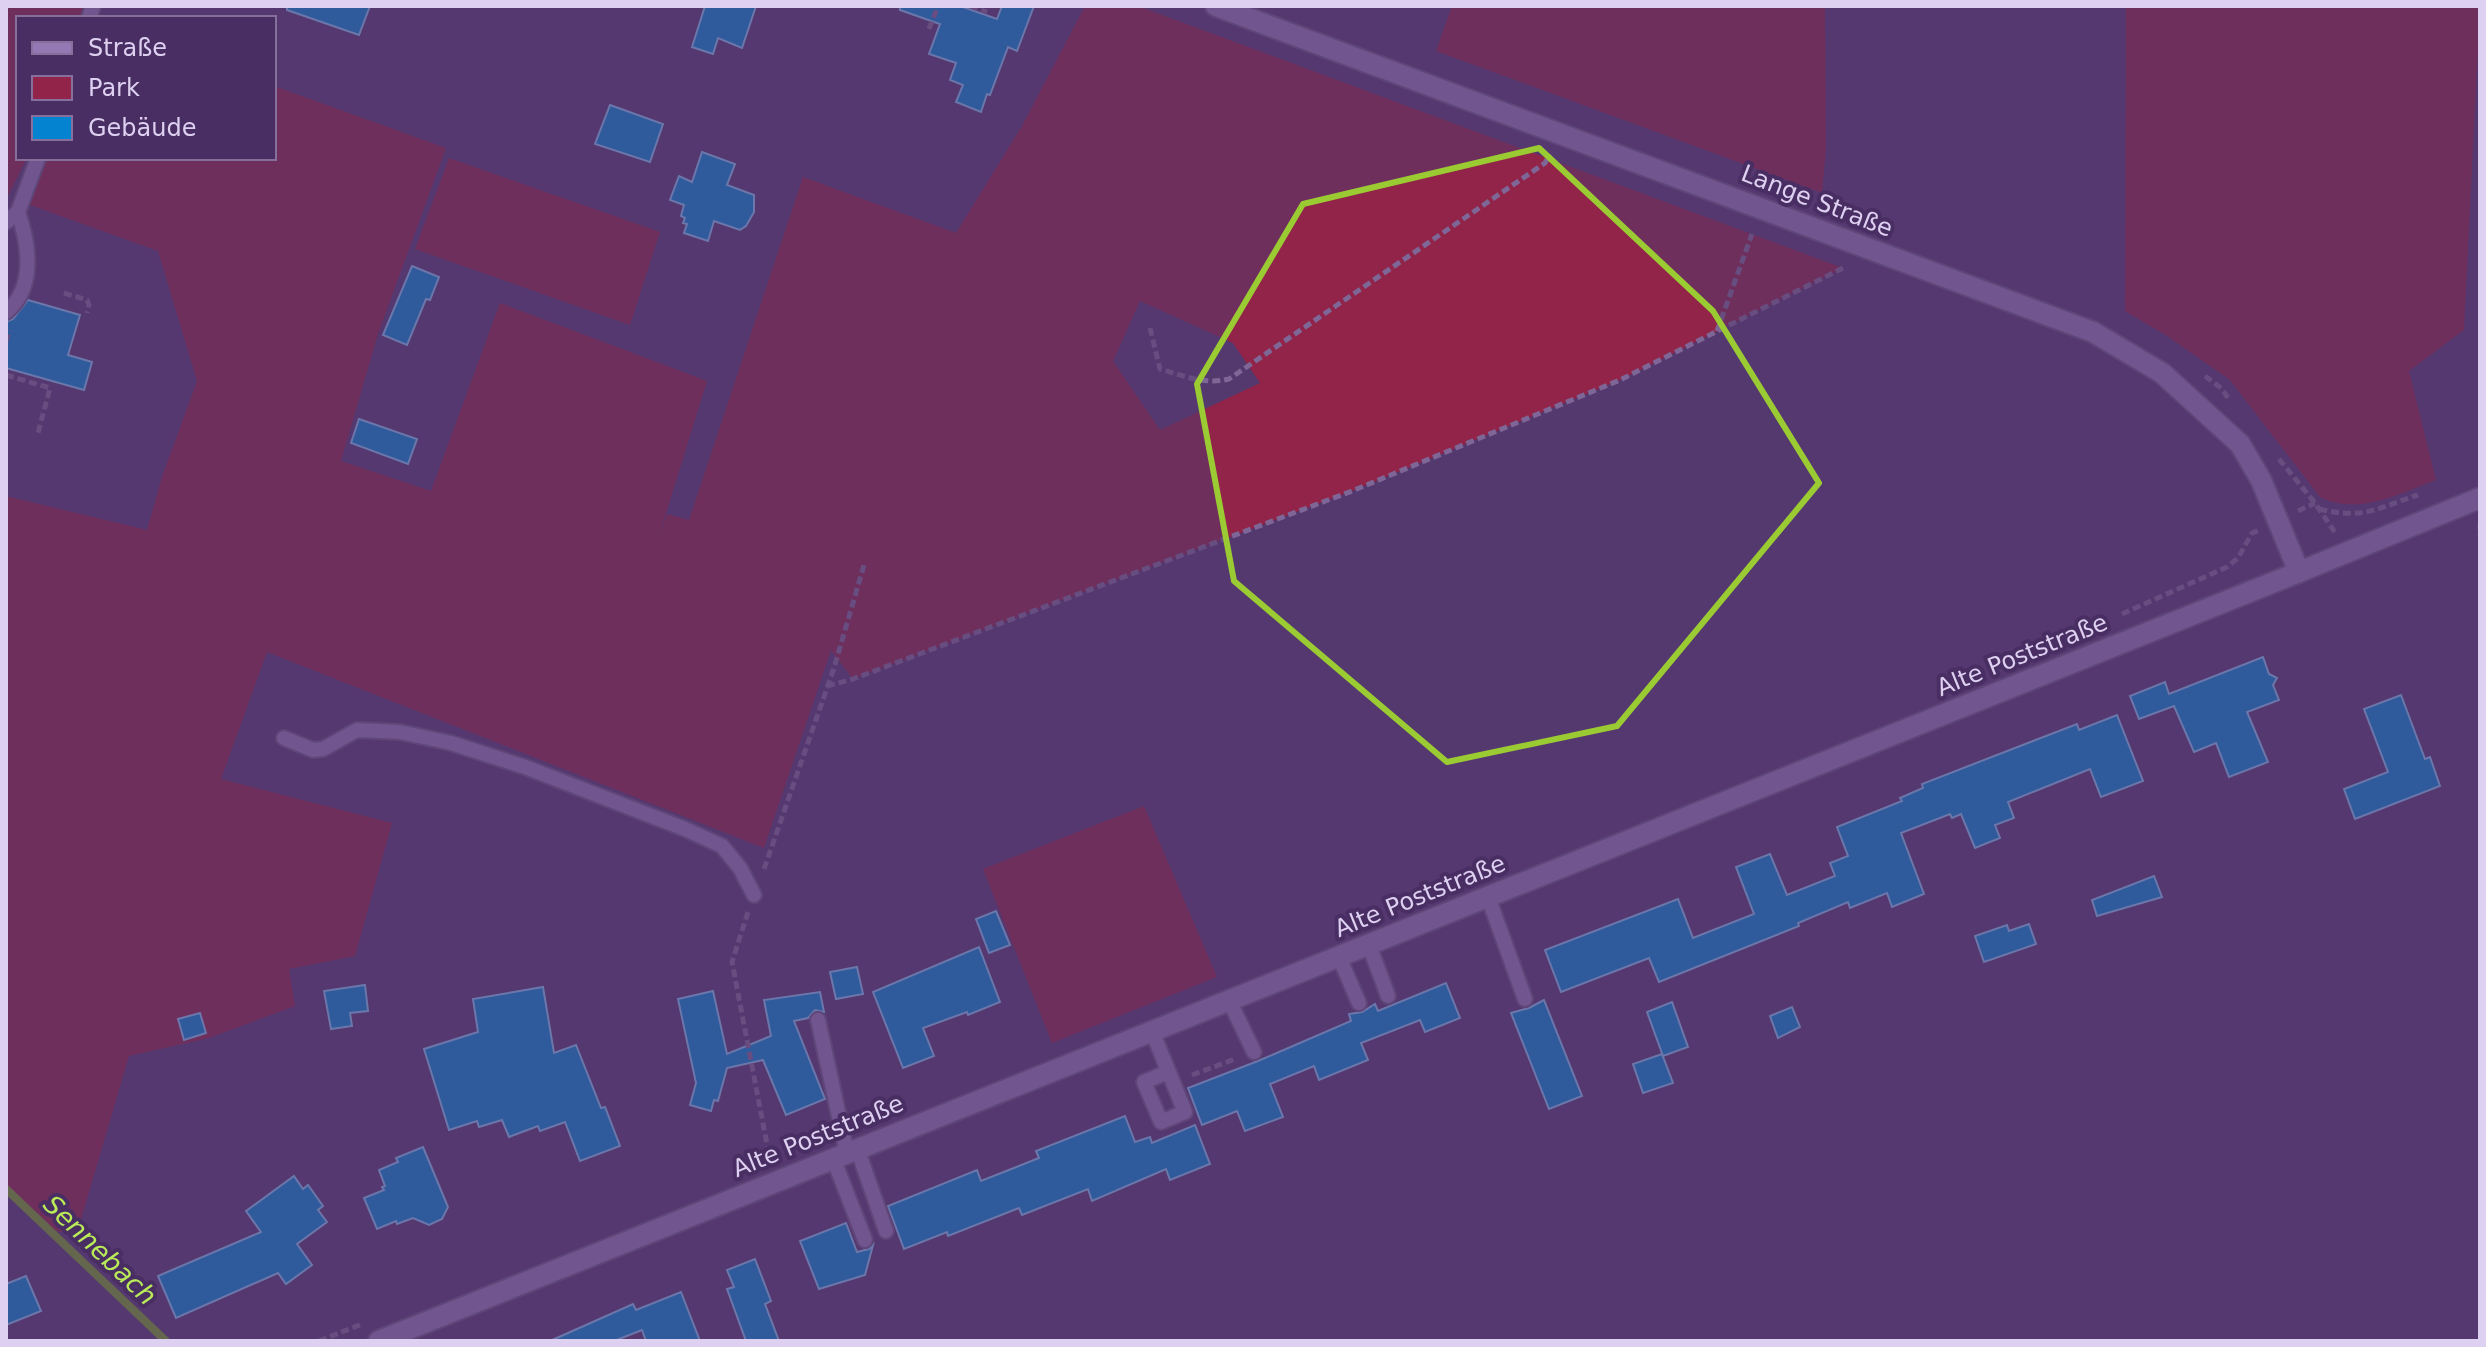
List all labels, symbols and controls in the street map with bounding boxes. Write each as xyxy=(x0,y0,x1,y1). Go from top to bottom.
legend xyxy=(16,16,276,160)
text: Straße xyxy=(88,34,167,62)
text: Park xyxy=(88,74,140,102)
text: Gebäude xyxy=(88,114,197,142)
street label: Lange Straße xyxy=(1737,159,1897,243)
street label: Alte Poststraße xyxy=(1933,608,2111,702)
street label: Alte Poststraße xyxy=(1331,849,1509,943)
street label: Alte Poststraße xyxy=(729,1089,907,1183)
water label: Sennebach xyxy=(38,1189,162,1311)

